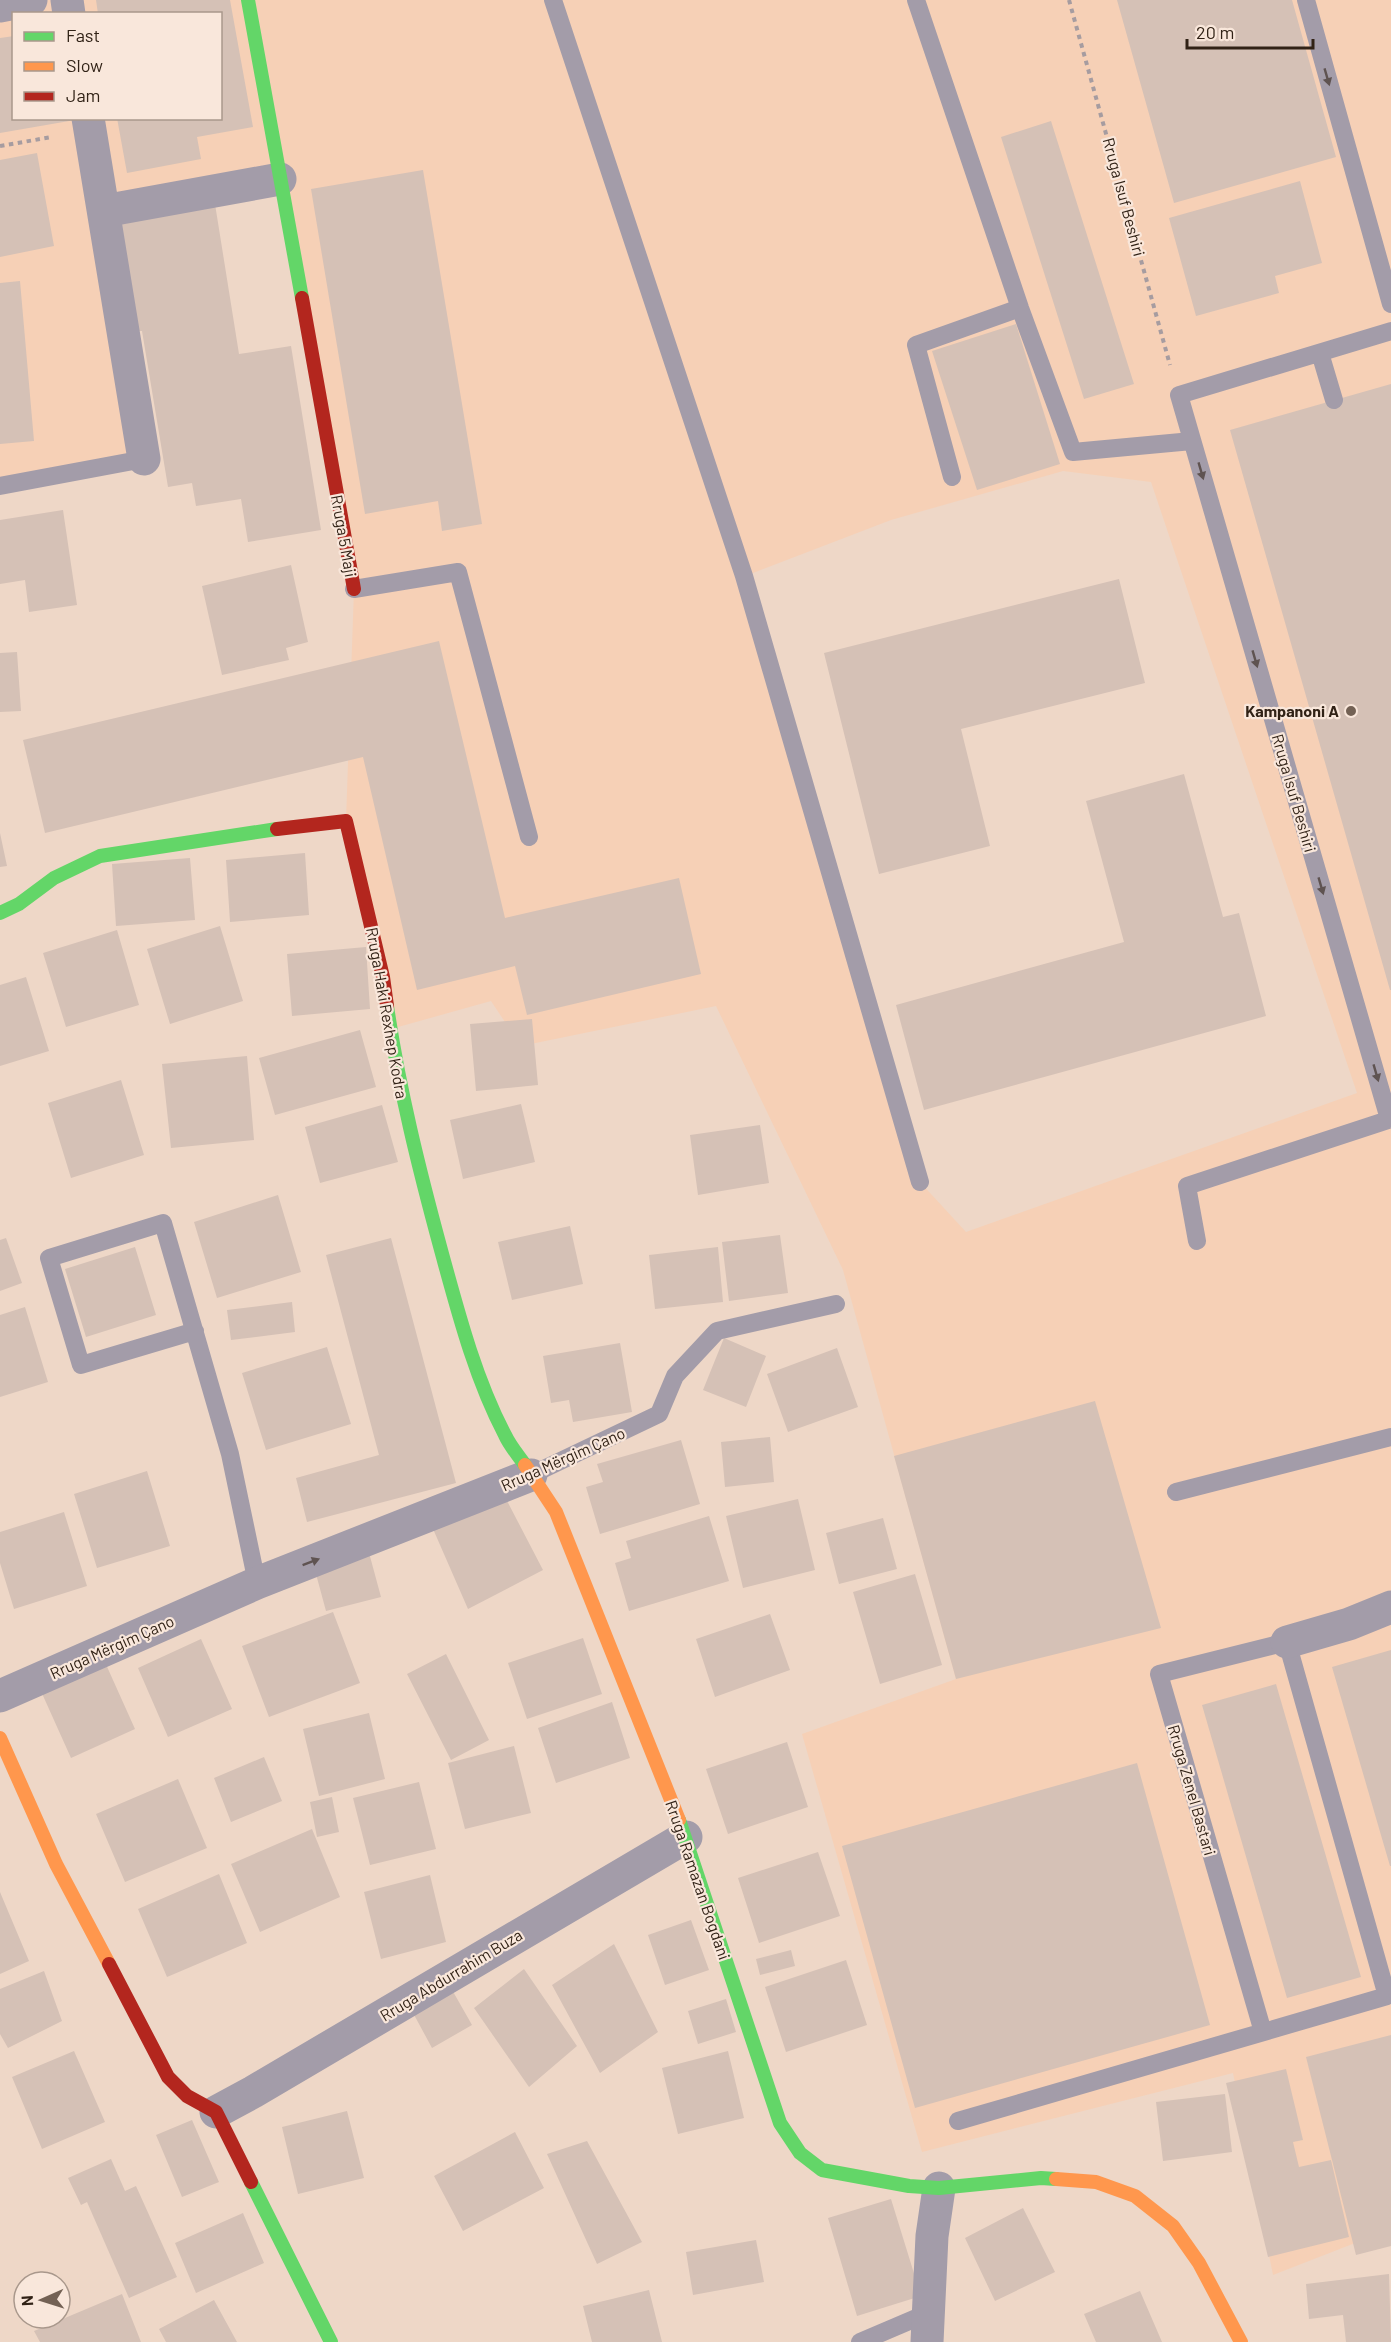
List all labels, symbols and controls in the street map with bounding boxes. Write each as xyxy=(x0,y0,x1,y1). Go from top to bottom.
legend xyxy=(12,12,222,120)
scale bar xyxy=(1187,12,1313,50)
text: 20 m xyxy=(1196,21,1234,43)
text: Fast xyxy=(66,24,100,46)
text: Slow xyxy=(66,54,103,76)
one-way arrow xyxy=(1323,68,1332,86)
text: Jam xyxy=(66,84,100,106)
street label: Rruga Isuf Beshiri xyxy=(1099,135,1149,258)
one-way arrow xyxy=(1197,462,1206,480)
street label: Rruga 5 Maji xyxy=(328,493,361,579)
one-way arrow xyxy=(1251,650,1260,668)
place label: Kampanoni A xyxy=(1245,701,1339,720)
marker: Kampanoni A xyxy=(1344,704,1358,718)
street label: Rruga Isuf Beshiri xyxy=(1269,732,1320,854)
one-way arrow xyxy=(1317,877,1326,895)
street label: Rruga Haki Rexhep Kodra xyxy=(363,926,412,1100)
one-way arrow xyxy=(1372,1065,1381,1083)
street label: Rruga Mërgim Çano xyxy=(498,1423,628,1494)
one-way arrow xyxy=(302,1557,320,1566)
street label: Rruga Mërgim Çano xyxy=(47,1611,177,1682)
street label: Rruga Zenel Bastari xyxy=(1165,1722,1220,1857)
street label: Rruga Ramazan Bogdani xyxy=(662,1798,735,1962)
street label: Rruga Abdurrahim Buza xyxy=(376,1925,525,2025)
north arrow xyxy=(12,2270,72,2330)
text: N xyxy=(17,2295,36,2307)

